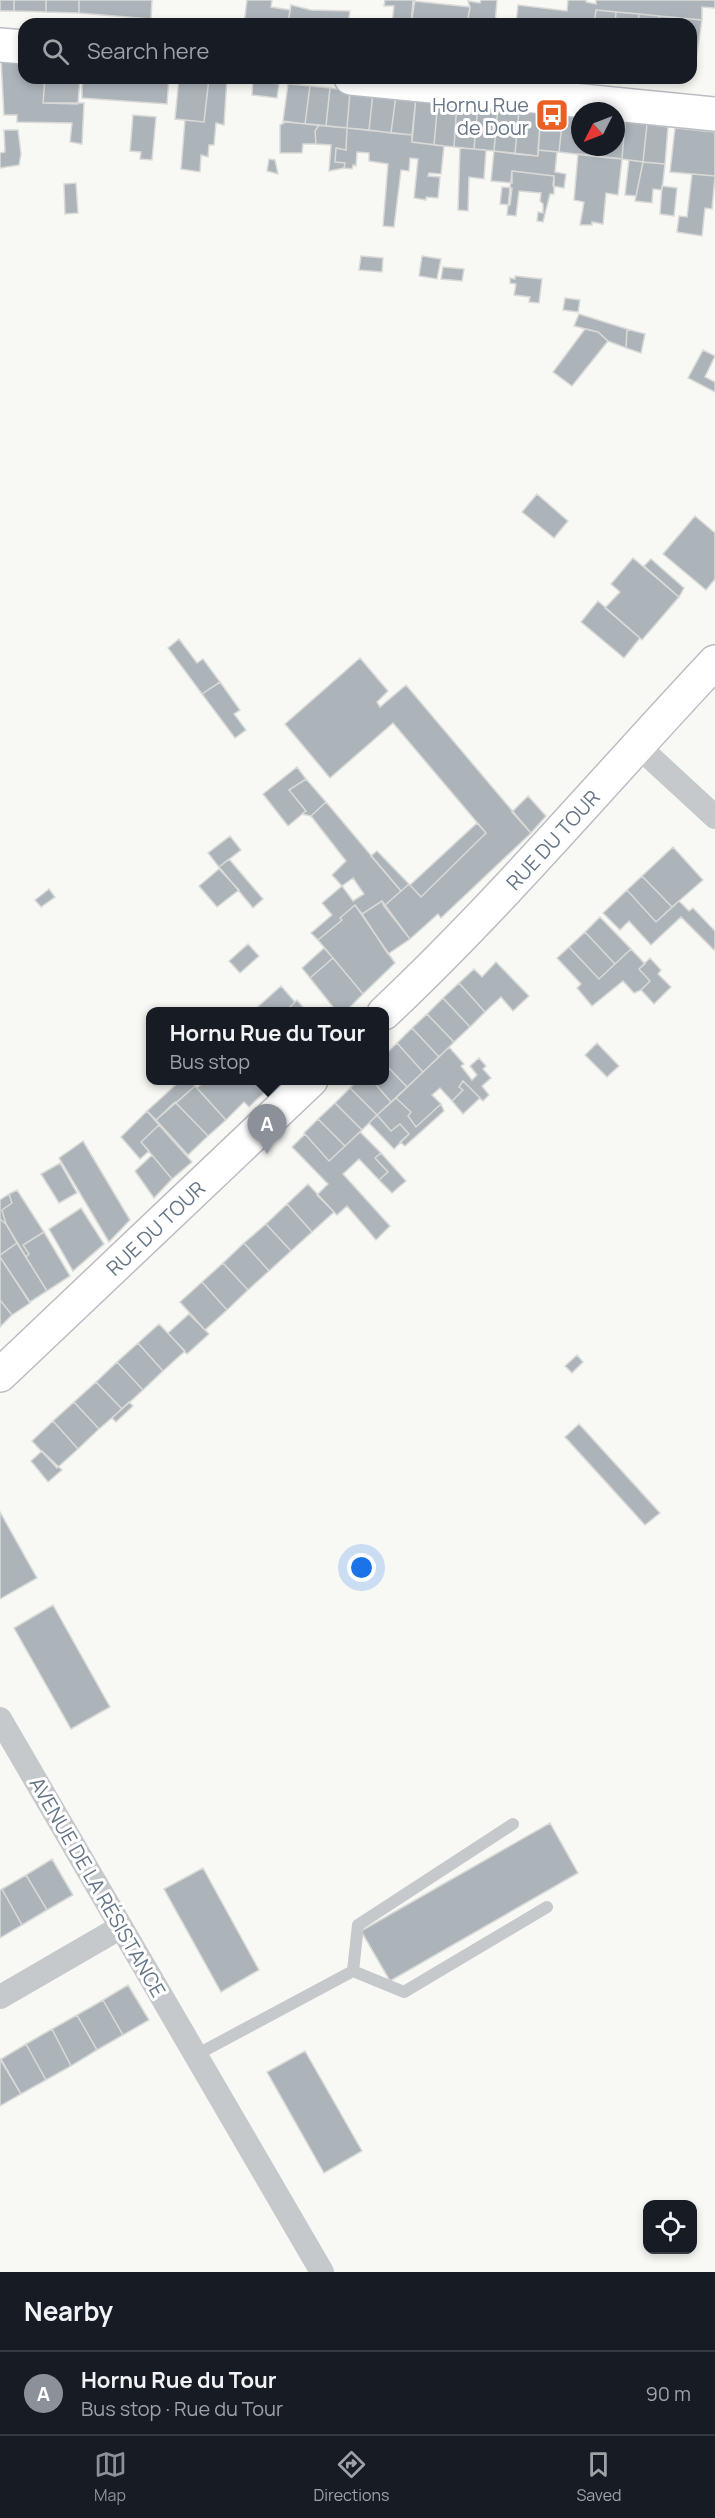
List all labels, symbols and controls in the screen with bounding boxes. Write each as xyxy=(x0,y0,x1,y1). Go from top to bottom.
search box xyxy=(18,18,697,84)
icon: search xyxy=(39,35,72,68)
text: Search here xyxy=(87,36,209,66)
place label: Hornu Rue de Dour xyxy=(432,91,529,141)
bus stop icon: Hornu Rue de Dour xyxy=(534,97,570,133)
north arrow xyxy=(571,102,625,156)
street label: RUE DU TOUR xyxy=(500,784,605,895)
popup xyxy=(146,1007,389,1085)
text: Hornu Rue du Tour xyxy=(170,1018,365,1048)
text: Bus stop xyxy=(170,1048,250,1075)
pin: A xyxy=(248,1104,286,1154)
street label: RUE DU TOUR xyxy=(100,1174,210,1281)
your location xyxy=(347,1553,376,1582)
street label: AVENUE DE LA RÉSISTANCE xyxy=(24,1772,172,2002)
map controls xyxy=(643,2200,697,2254)
button: locate xyxy=(643,2200,697,2254)
text: Nearby xyxy=(24,2293,113,2329)
text: Hornu Rue du Tour xyxy=(81,2365,277,2395)
text: A xyxy=(37,2380,50,2407)
text: 90 m xyxy=(645,2380,691,2407)
text: Bus stop · Rue du Tour xyxy=(81,2395,283,2422)
tab: Map xyxy=(94,2448,127,2506)
tab: Directions xyxy=(314,2448,389,2506)
tab: Saved xyxy=(576,2448,621,2506)

